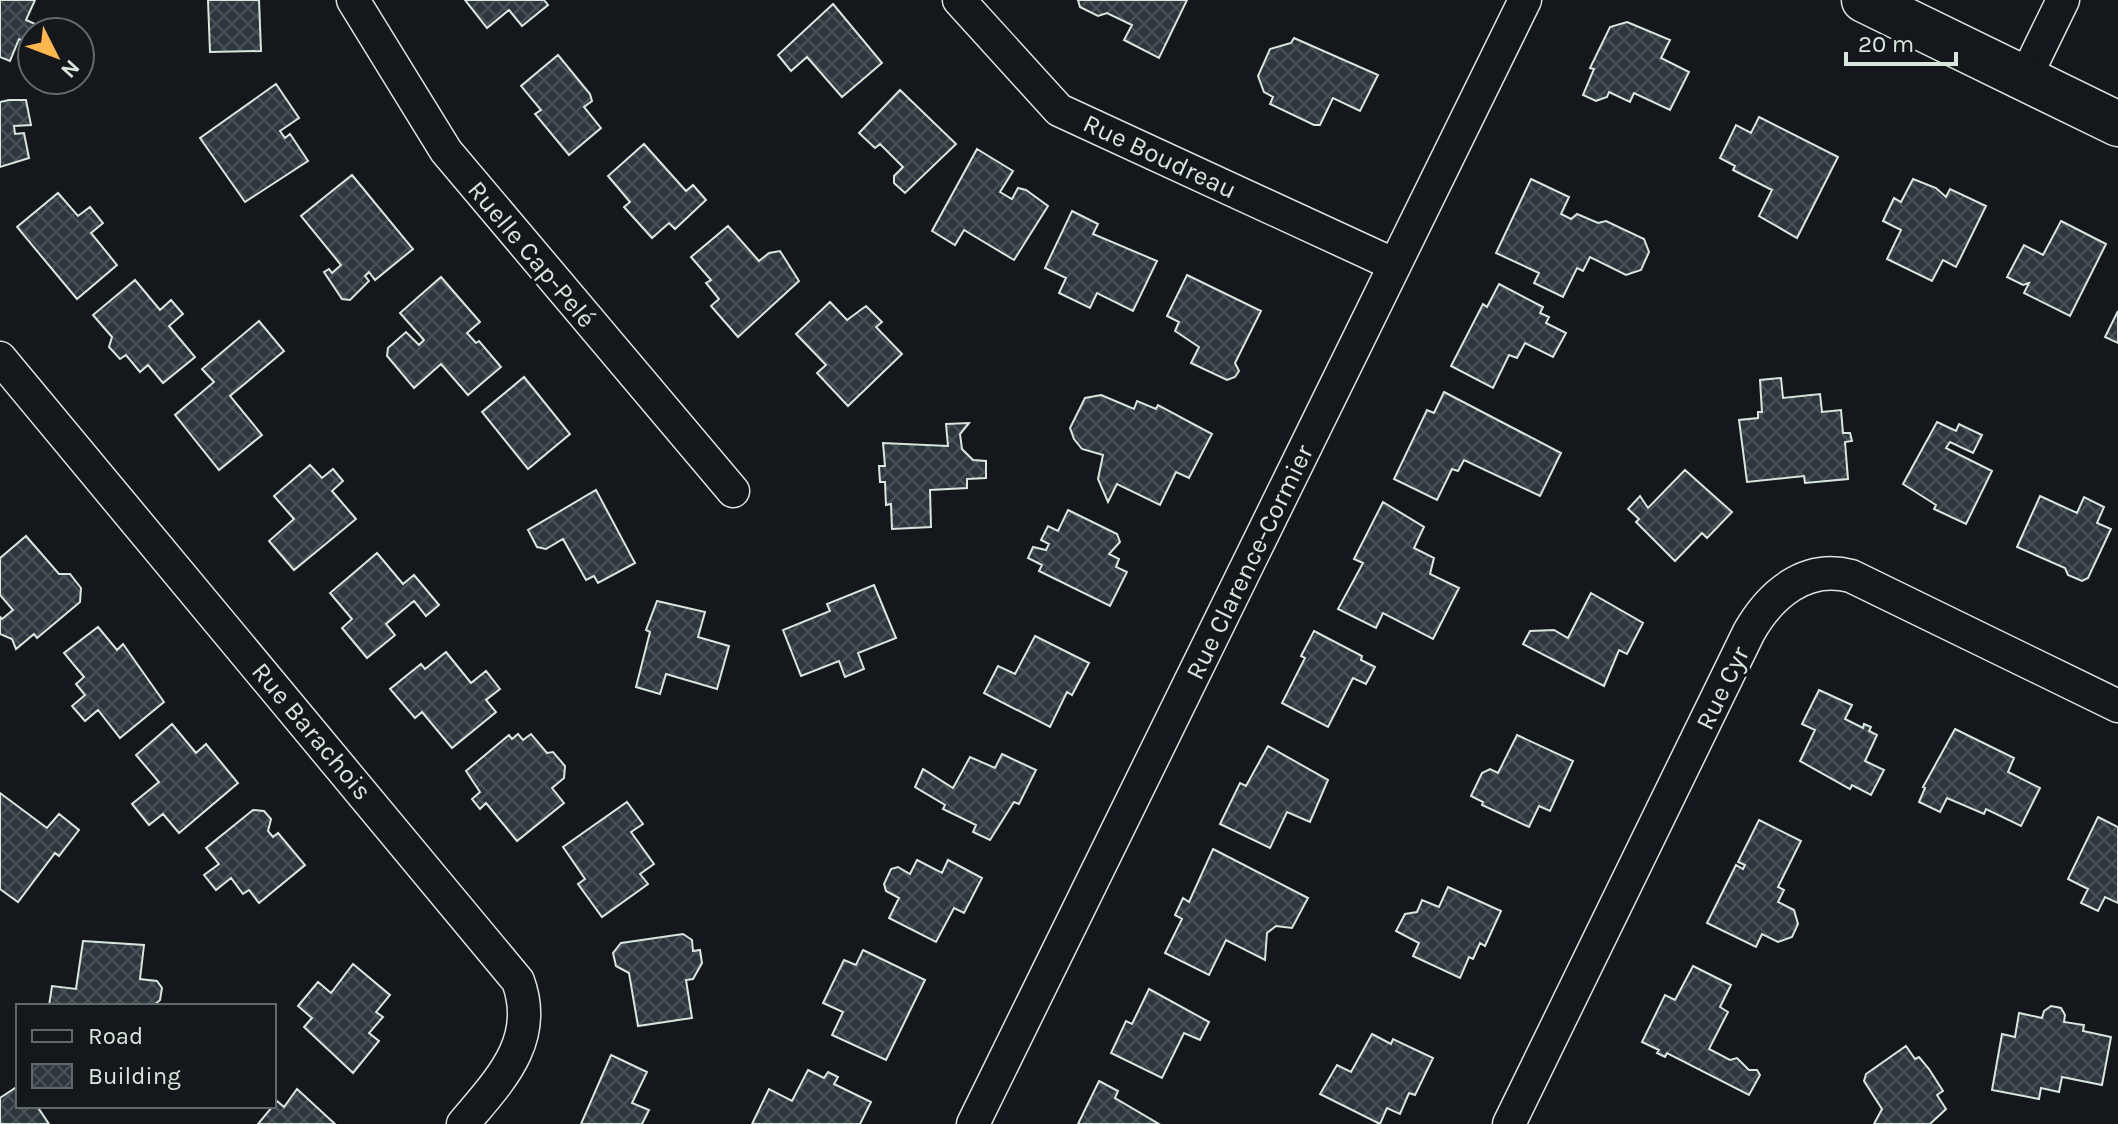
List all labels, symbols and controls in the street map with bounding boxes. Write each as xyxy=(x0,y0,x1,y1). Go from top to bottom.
north arrow xyxy=(16,16,96,96)
scale bar xyxy=(1846,16,1956,66)
text: 20 m xyxy=(1858,30,1914,58)
text: N xyxy=(55,54,85,83)
street label: Rue Boudreau xyxy=(1078,107,1241,205)
street label: Ruelle Cap-Pelé xyxy=(461,175,602,334)
street label: Rue Clarence-Cormier xyxy=(1179,439,1320,685)
street label: Rue Cyr xyxy=(1689,641,1756,735)
street label: Rue Barachois xyxy=(245,656,378,806)
legend xyxy=(16,1004,276,1108)
text: Road xyxy=(88,1022,143,1050)
text: Building xyxy=(88,1062,181,1090)

